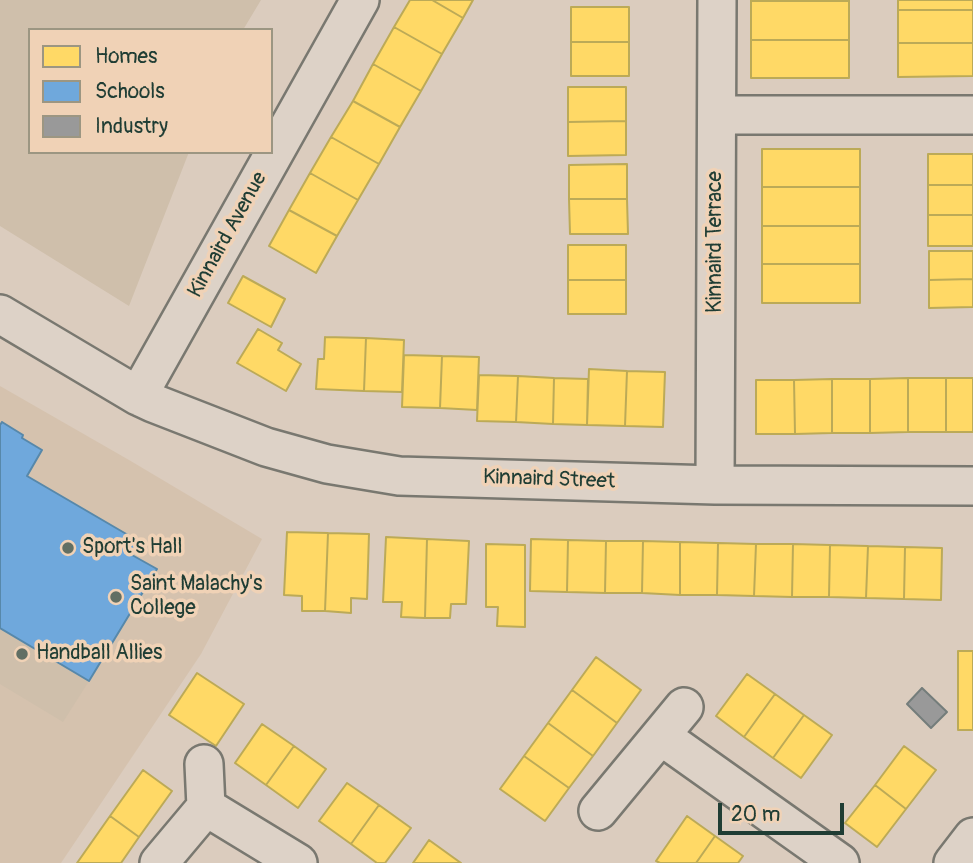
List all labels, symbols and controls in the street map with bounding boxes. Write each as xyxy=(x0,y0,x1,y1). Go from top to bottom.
legend xyxy=(28,28,273,154)
text: Homes xyxy=(95,43,157,70)
text: Schools xyxy=(95,78,165,105)
text: Industry xyxy=(95,113,168,140)
street label: Kinnaird Avenue xyxy=(183,168,273,302)
street label: Kinnaird Terrace xyxy=(703,171,729,313)
street label: Kinnaird Street xyxy=(482,465,616,495)
place label: Sport's Hall xyxy=(82,535,183,561)
marker: Sport's Hall xyxy=(60,540,76,556)
place label: Saint Malachy's College xyxy=(130,572,262,622)
marker: Saint Malachy's College xyxy=(108,589,124,605)
place label: Handball Allies xyxy=(36,641,162,667)
marker: Handball Allies xyxy=(14,646,30,662)
scale bar xyxy=(721,790,847,834)
text: 20 m xyxy=(731,801,780,828)

